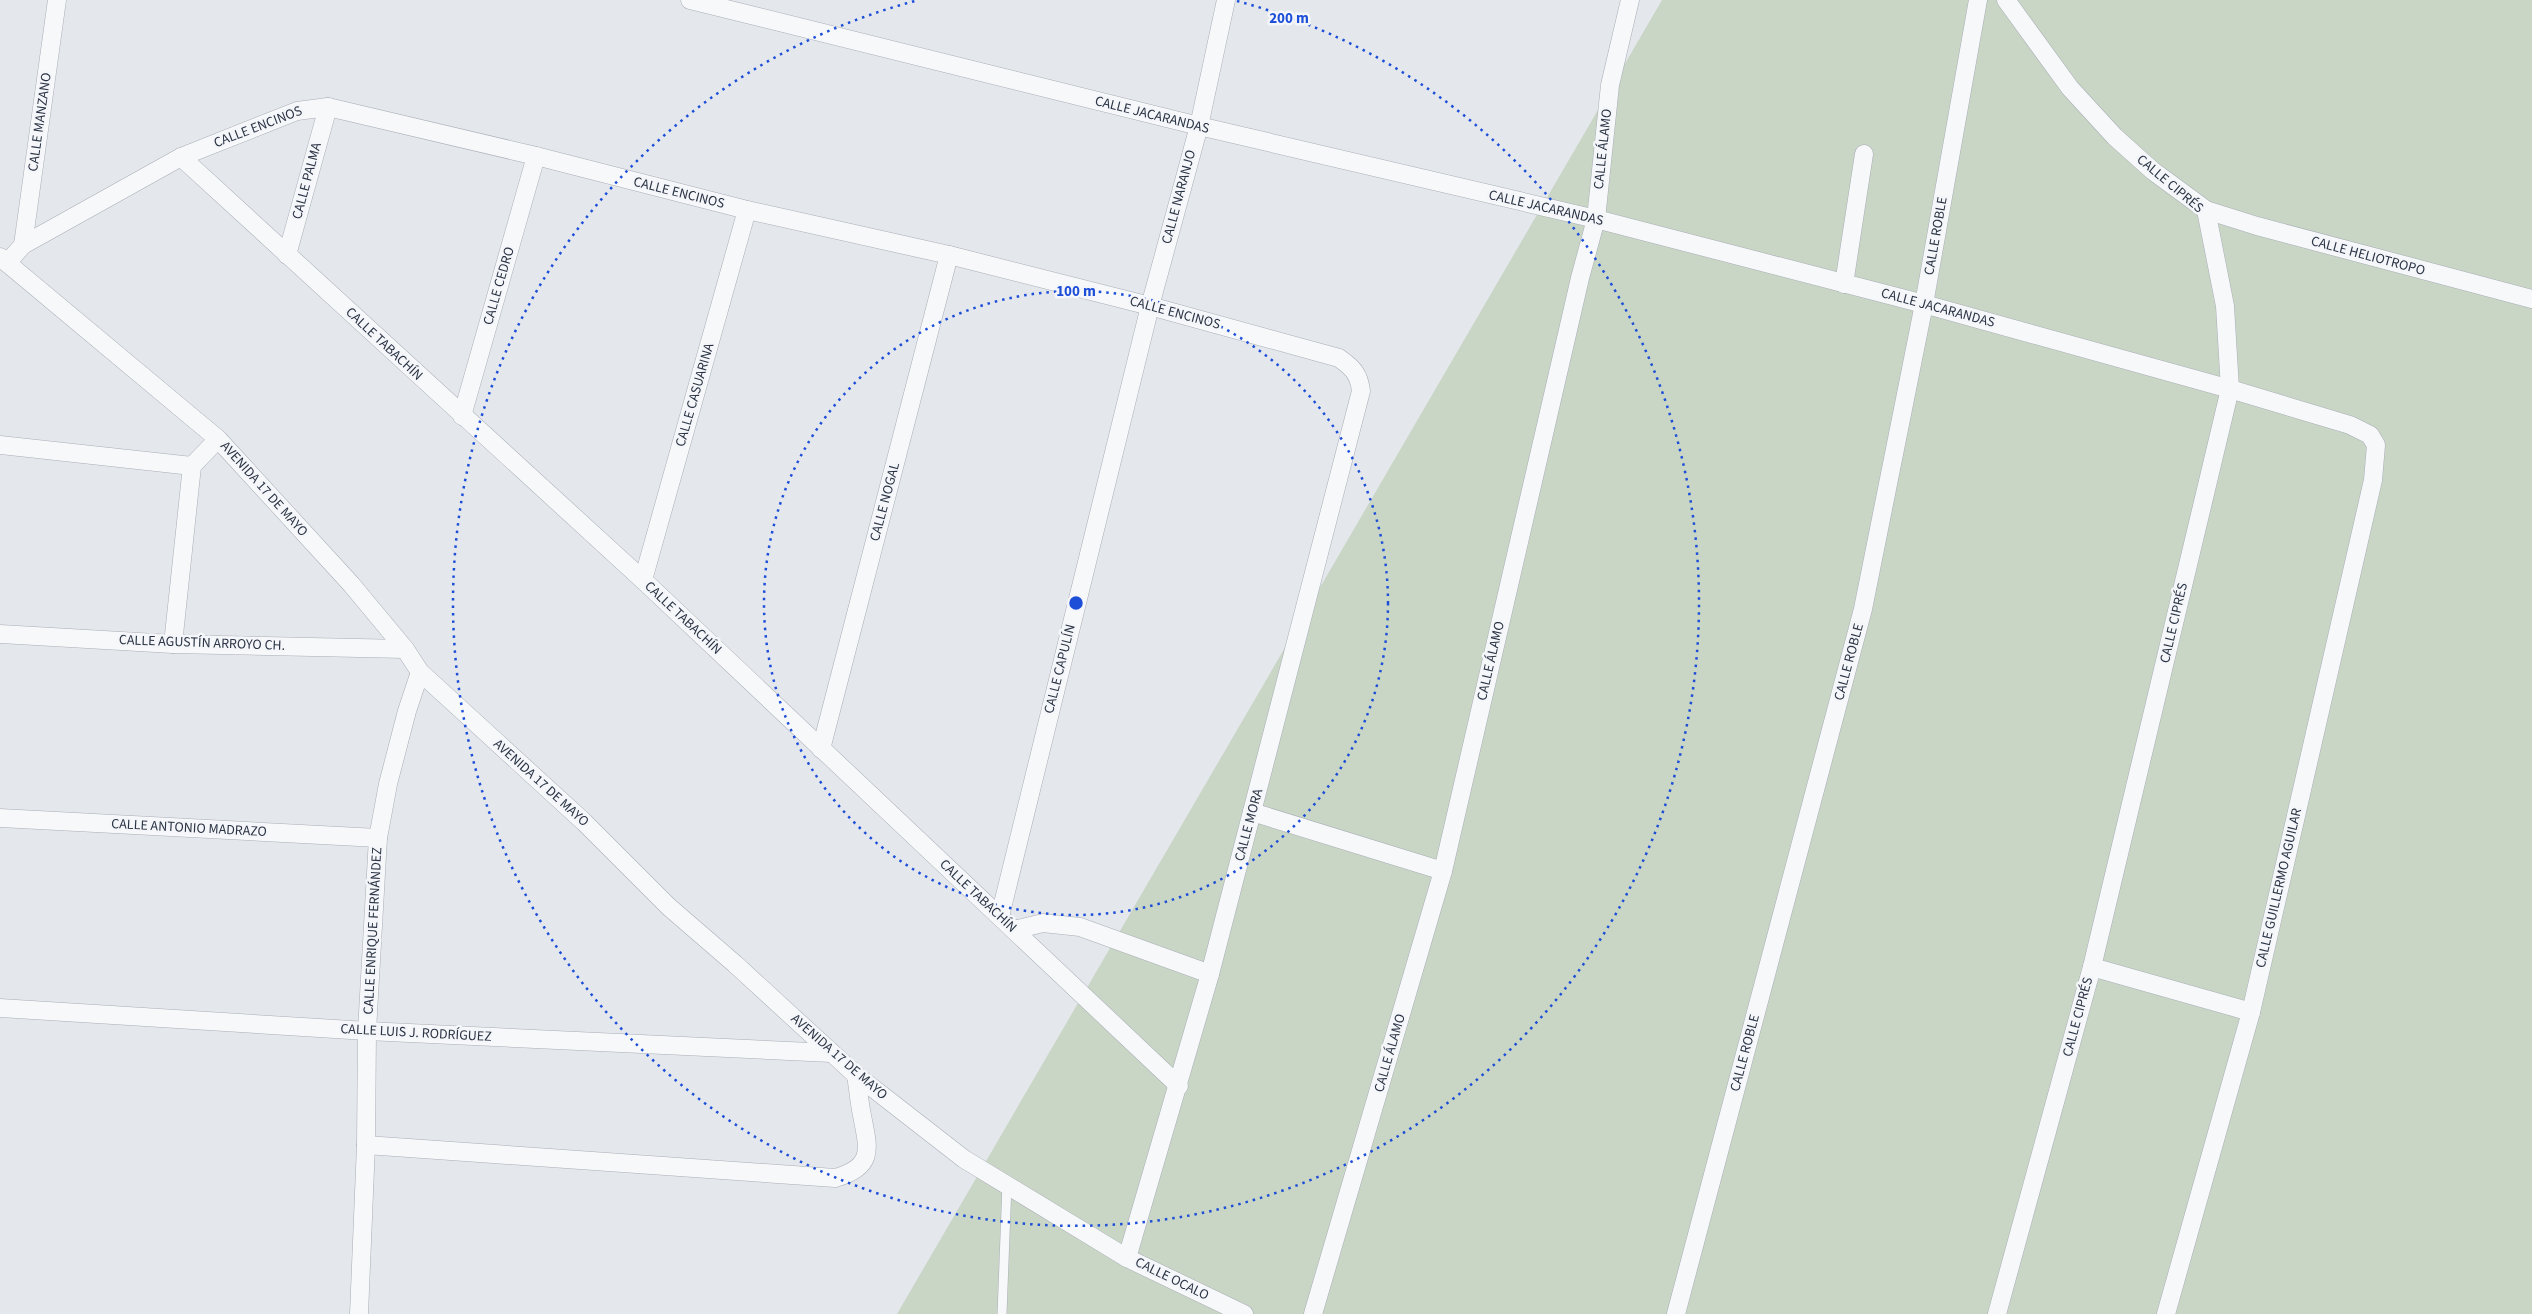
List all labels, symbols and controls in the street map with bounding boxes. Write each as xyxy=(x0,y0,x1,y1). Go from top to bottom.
text: 200 m xyxy=(1269,8,1309,29)
street label: CALLE MANZANO xyxy=(23,71,57,173)
street label: CALLE JACARANDAS xyxy=(1093,91,1211,139)
street label: CALLE ENCINOS xyxy=(211,101,305,153)
street label: CALLE ÁLAMO xyxy=(1589,108,1617,190)
street label: CALLE PALMA xyxy=(287,140,327,222)
street label: CALLE NARANJO xyxy=(1157,148,1201,246)
street label: CALLE CIPRÉS xyxy=(2132,150,2208,218)
street label: CALLE ENCINOS xyxy=(631,172,727,214)
street label: CALLE JACARANDAS xyxy=(1487,185,1605,231)
street label: CALLE ROBLE xyxy=(1919,195,1953,277)
street label: CALLE HELIOTROPO xyxy=(2309,231,2427,281)
street label: CALLE CEDRO xyxy=(478,244,520,328)
text: 100 m xyxy=(1056,281,1096,302)
street label: CALLE JACARANDAS xyxy=(1879,283,1997,333)
street label: CALLE ENCINOS xyxy=(1127,291,1223,335)
street label: CALLE TABACHÍN xyxy=(341,303,427,385)
street label: CALLE CASUARINA xyxy=(671,340,719,449)
street label: AVENIDA 17 DE MAYO xyxy=(216,437,312,541)
street label: CALLE NOGAL xyxy=(865,460,905,544)
street label: CALLE TABACHÍN xyxy=(640,577,726,659)
street label: CALLE CIPRÉS xyxy=(2155,581,2193,665)
centre of rings xyxy=(1067,594,1085,612)
street label: CALLE ÁLAMO xyxy=(1472,619,1510,703)
street label: CALLE ROBLE xyxy=(1829,621,1869,703)
street label: CALLE CAPULÍN xyxy=(1039,622,1081,716)
street label: CALLE AGUSTÍN ARROYO CH. xyxy=(119,630,285,656)
street label: AVENIDA 17 DE MAYO xyxy=(489,735,593,831)
street label: CALLE MORA xyxy=(1230,786,1268,864)
street label: CALLE GUILLERMO AGUILAR xyxy=(2251,806,2307,970)
street label: CALLE ANTONIO MADRAZO xyxy=(111,814,267,842)
street label: CALLE ENRIQUE FERNÁNDEZ xyxy=(359,847,387,1015)
street label: CALLE TABACHÍN xyxy=(935,855,1021,937)
street label: CALLE CIPRÉS xyxy=(2058,975,2098,1059)
street label: AVENIDA 17 DE MAYO xyxy=(786,1009,892,1105)
street label: CALLE ÁLAMO xyxy=(1369,1011,1411,1095)
street label: CALLE ROBLE xyxy=(1725,1012,1765,1094)
street label: CALLE LUIS J. RODRÍGUEZ xyxy=(340,1019,492,1047)
street label: CALLE OCALO xyxy=(1132,1252,1212,1306)

